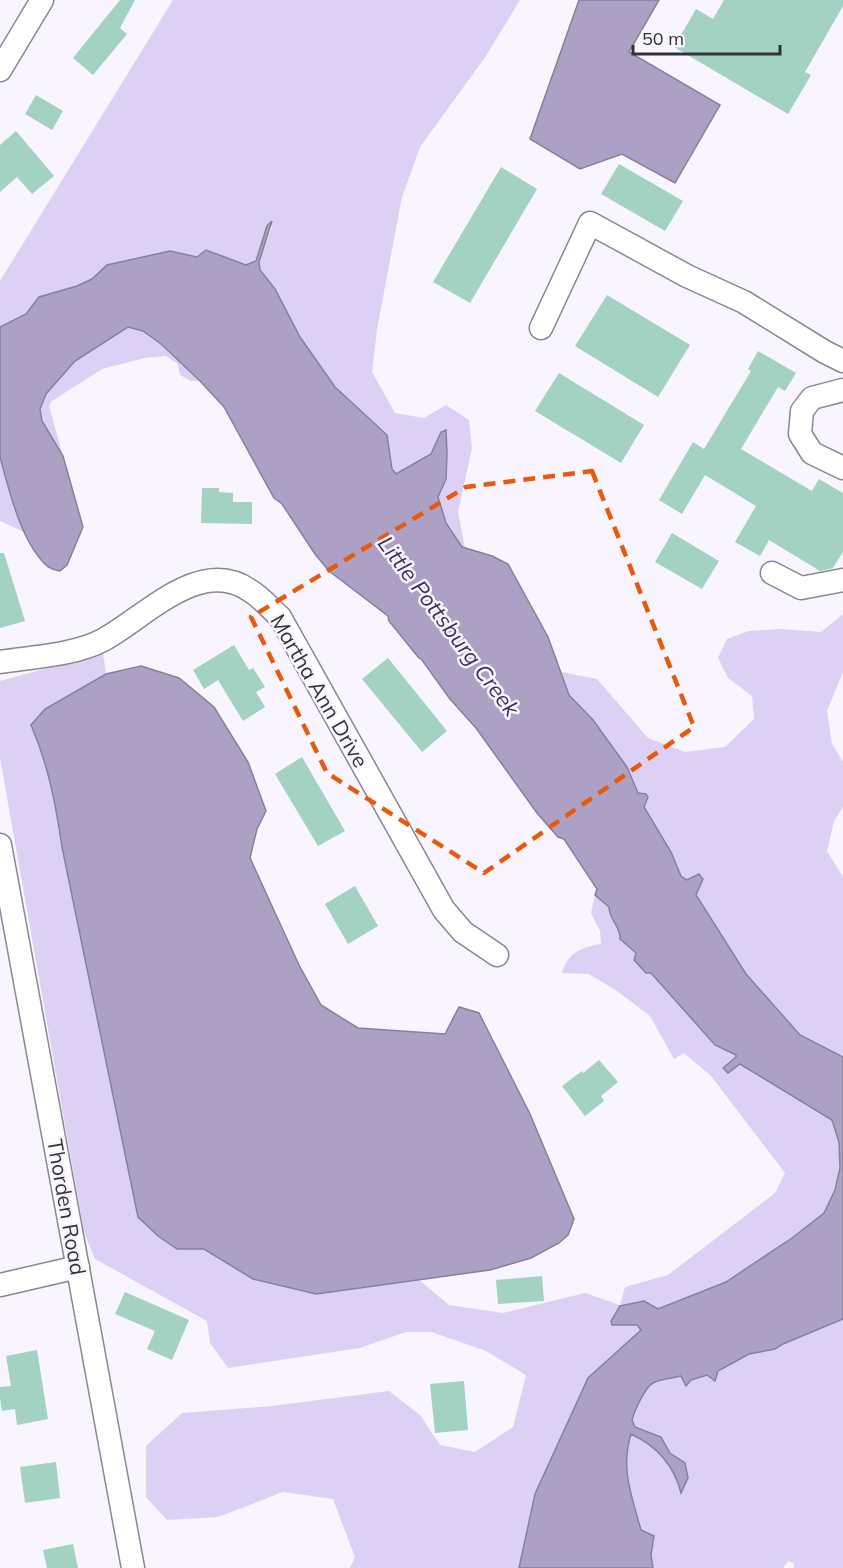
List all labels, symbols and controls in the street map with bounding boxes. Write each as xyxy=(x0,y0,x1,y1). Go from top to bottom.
scale bar xyxy=(633,18,780,56)
text: 50 m xyxy=(642,27,684,50)
water label: Little Pottsburg Creek xyxy=(372,530,526,722)
street label: Martha Ann Drive xyxy=(265,609,374,772)
street label: Thorden Road xyxy=(42,1137,92,1277)

